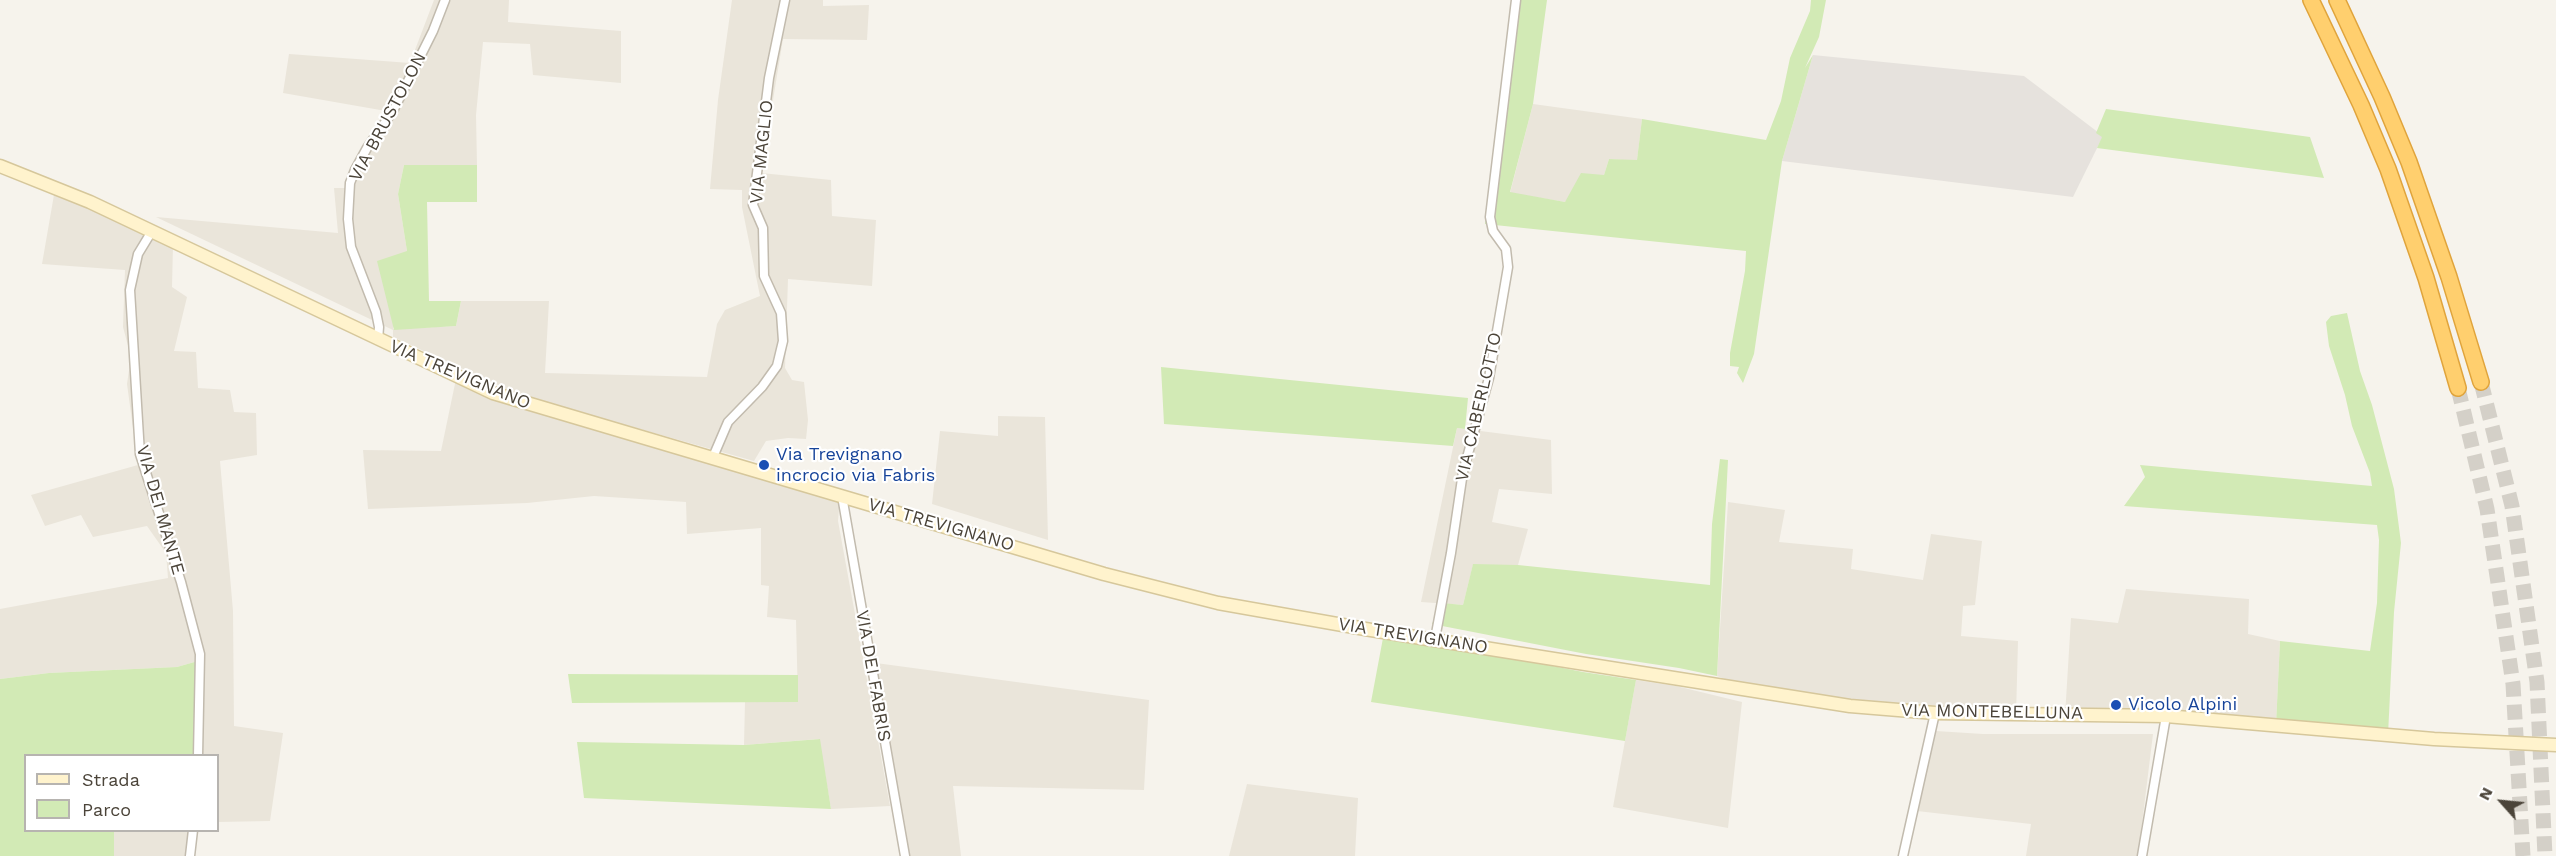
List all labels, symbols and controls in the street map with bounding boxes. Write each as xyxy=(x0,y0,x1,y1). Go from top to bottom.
street label: VIA BRUSTOLON xyxy=(345,49,431,185)
street label: VIA MAGLIO xyxy=(746,99,778,205)
street label: VIA CABERLOTTO xyxy=(1451,330,1507,484)
street label: VIA TREVIGNANO xyxy=(386,336,534,414)
street label: VIA DEI MANTE xyxy=(131,443,189,577)
place label: Via Trevignano incrocio via Fabris xyxy=(776,444,935,486)
marker: Via Trevignano incrocio via Fabris xyxy=(757,458,771,472)
street label: VIA TREVIGNANO xyxy=(865,494,1017,556)
street label: VIA DEI FABRIS xyxy=(851,609,895,743)
street label: VIA TREVIGNANO xyxy=(1337,614,1489,658)
place label: Vicolo Alpini xyxy=(2128,694,2237,716)
marker: Vicolo Alpini xyxy=(2109,698,2123,712)
street label: VIA MONTEBELLUNA xyxy=(1901,700,2083,724)
legend xyxy=(24,754,219,832)
text: Strada xyxy=(82,769,140,790)
north arrow xyxy=(2472,772,2532,832)
text: N xyxy=(2474,784,2497,803)
text: Parco xyxy=(82,799,131,820)

